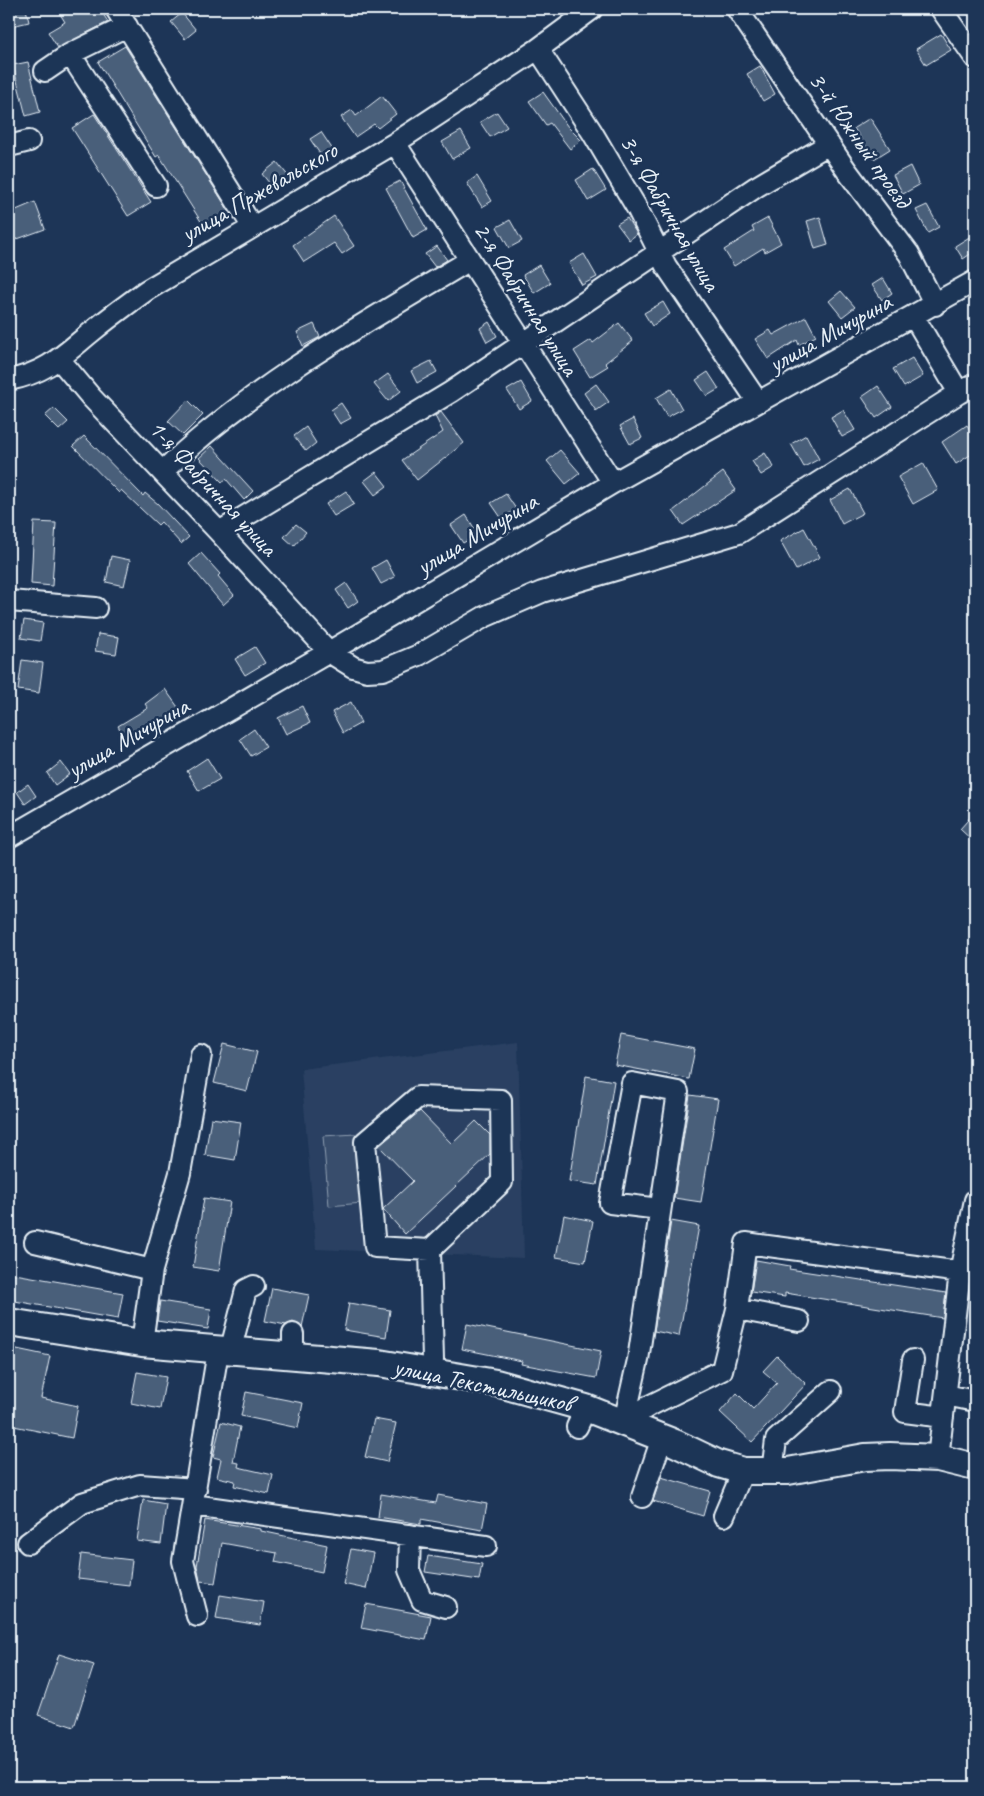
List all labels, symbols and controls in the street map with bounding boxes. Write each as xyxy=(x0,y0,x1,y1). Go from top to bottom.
street label: 3-й Южный проезд xyxy=(801,66,920,216)
street label: 3-я Фабричная улица xyxy=(612,129,729,299)
street label: улица Пржевальского xyxy=(173,134,344,251)
street label: 2-я Фабричная улица xyxy=(466,216,587,383)
street label: улица Мичурина xyxy=(761,285,899,381)
street label: 1-я Фабричная улица xyxy=(142,413,286,564)
street label: улица Мичурина xyxy=(409,484,545,584)
street label: улица Мичурина xyxy=(59,689,197,787)
street label: улица Текстильщиков xyxy=(389,1350,581,1421)

